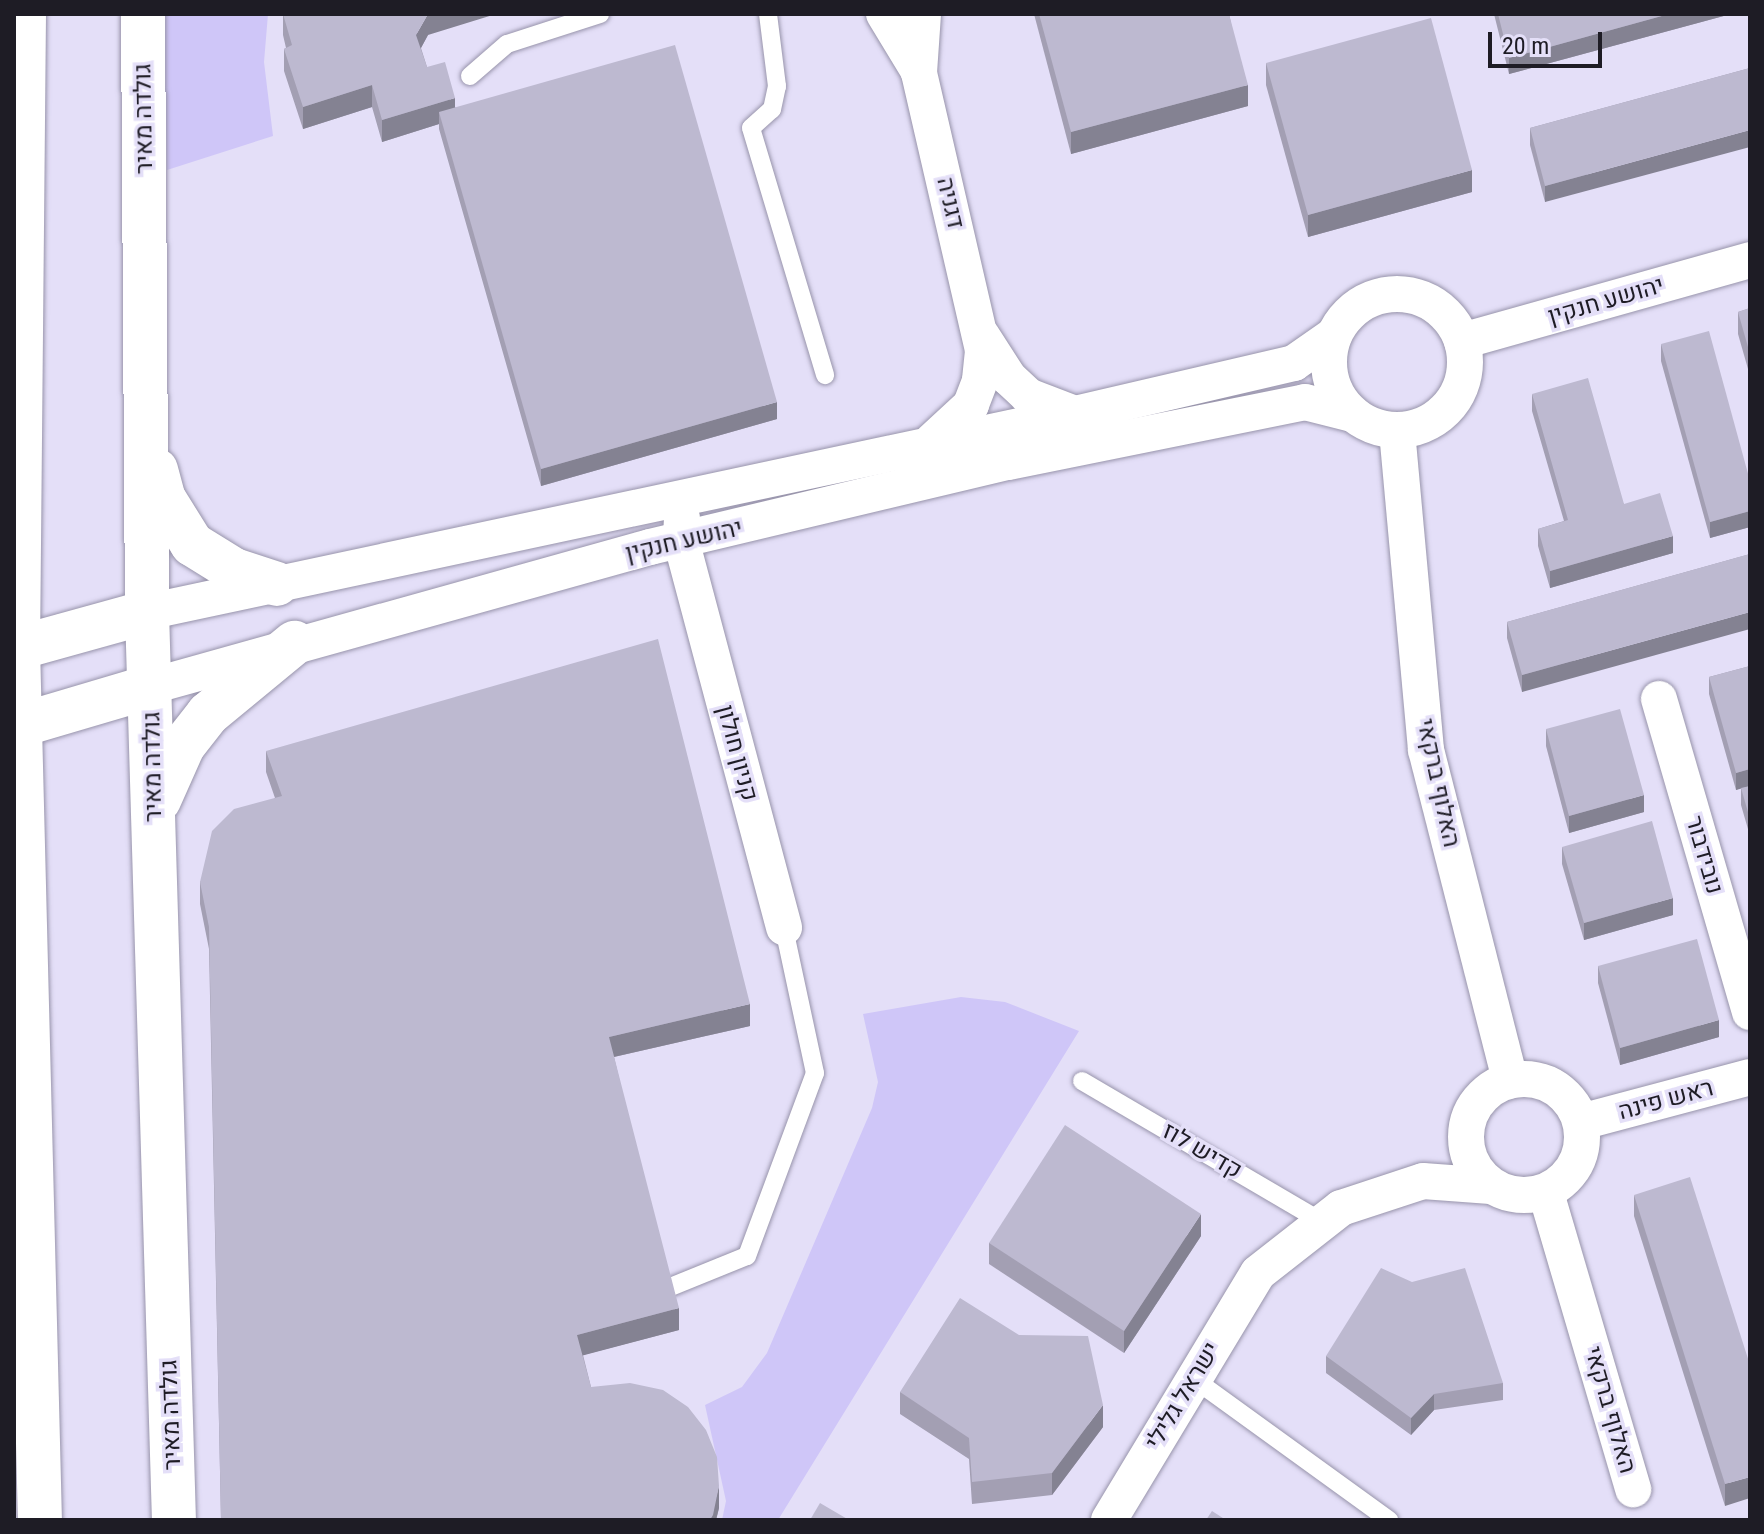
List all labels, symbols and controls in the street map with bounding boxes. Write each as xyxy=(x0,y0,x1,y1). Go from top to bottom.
scale bar xyxy=(1492,16,1606,66)
text: 20 m xyxy=(1502,32,1549,60)
street label: גולדה מאיר xyxy=(129,64,159,174)
street label: דגניה xyxy=(930,175,970,231)
street label: יהושע חנקין xyxy=(1545,271,1667,331)
street label: יהושע חנקין xyxy=(623,514,745,568)
street label: קניון חולון xyxy=(710,702,764,804)
street label: גולדה מאיר xyxy=(138,712,168,822)
street label: האלוף ברקאי xyxy=(1410,716,1466,850)
street label: נובידבור xyxy=(1679,813,1729,897)
street label: ראש פינה xyxy=(1616,1074,1716,1126)
street label: קדיש לוז xyxy=(1157,1117,1247,1185)
street label: ישראל גלילי xyxy=(1140,1337,1226,1455)
street label: האלוף ברקאי xyxy=(1578,1343,1642,1477)
street label: גולדה מאיר xyxy=(155,1359,187,1471)

